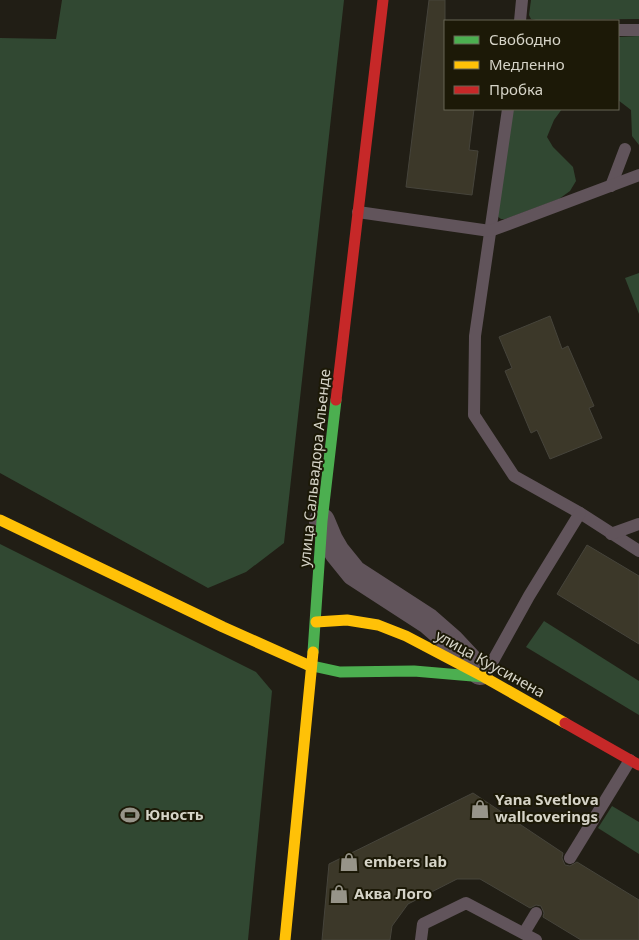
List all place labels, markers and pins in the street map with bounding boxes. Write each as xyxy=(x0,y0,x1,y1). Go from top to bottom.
place label: Yana Svetlova wallcoverings xyxy=(495,789,599,826)
shop icon: Yana Svetlova wallcoverings xyxy=(469,798,491,820)
sports icon: Юность xyxy=(119,804,141,826)
place label: Юность xyxy=(145,804,204,824)
shop icon: embers lab xyxy=(338,851,360,873)
place label: embers lab xyxy=(364,851,447,871)
shop icon: Аква Лого xyxy=(328,883,350,905)
place label: Аква Лого xyxy=(354,883,432,903)

